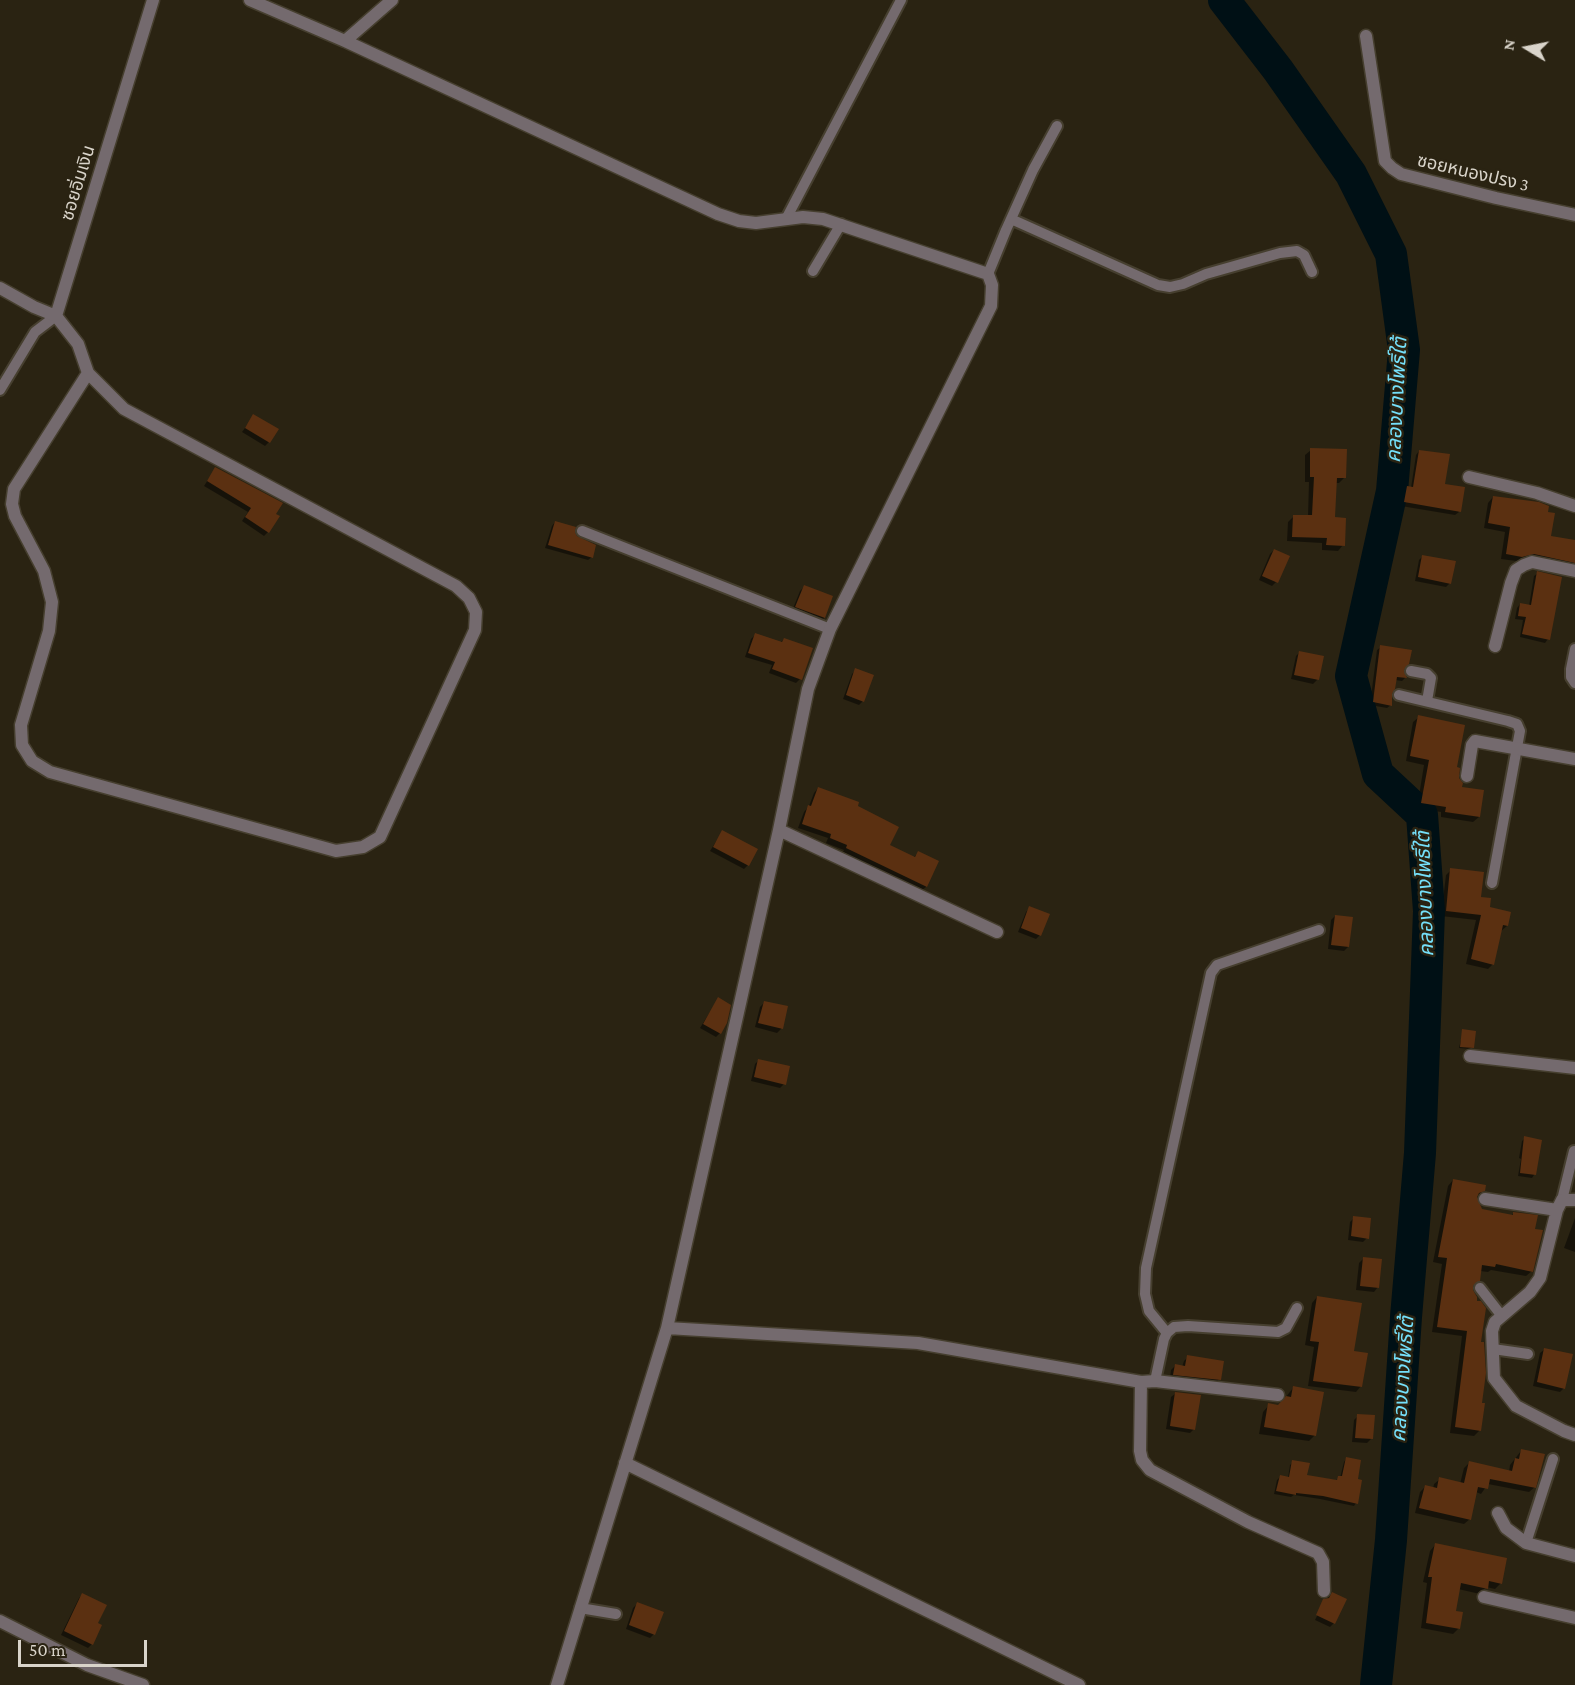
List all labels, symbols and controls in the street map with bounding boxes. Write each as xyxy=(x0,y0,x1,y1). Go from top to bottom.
north arrow xyxy=(1497,18,1557,78)
text: N xyxy=(1499,38,1518,52)
street label: ซอยอิ่มเงิน xyxy=(56,143,100,223)
street label: ซอยหนองปรง 3 xyxy=(1415,150,1531,196)
water label: คลองบางโพธิ์ใต้ xyxy=(1382,337,1412,463)
water label: คลองบางโพธิ์ใต้ xyxy=(1411,831,1439,957)
water label: คลองบางโพธิ์ใต้ xyxy=(1387,1315,1419,1443)
scale bar xyxy=(21,1628,150,1666)
text: 50 m xyxy=(29,1640,66,1660)

